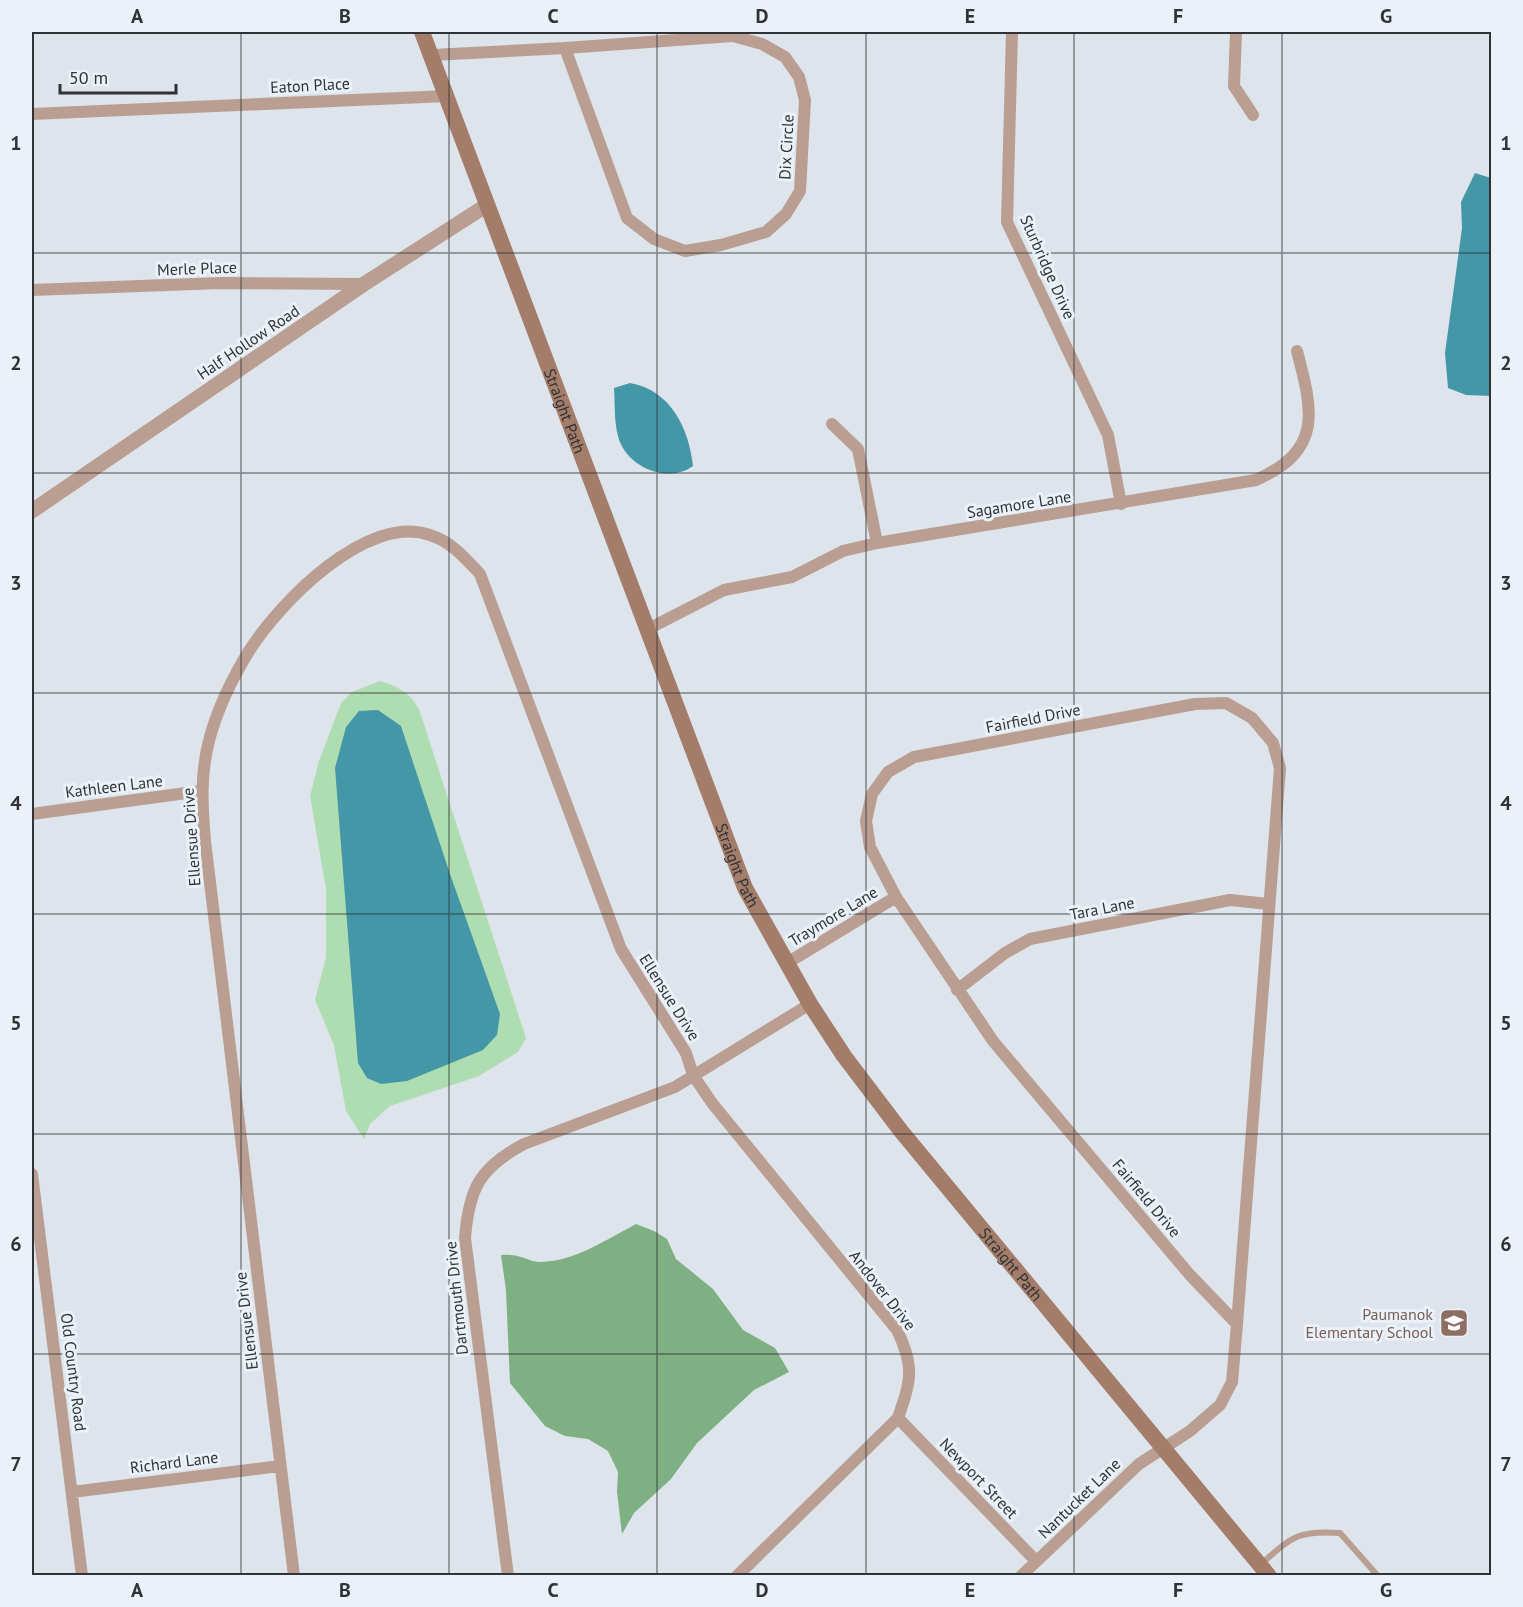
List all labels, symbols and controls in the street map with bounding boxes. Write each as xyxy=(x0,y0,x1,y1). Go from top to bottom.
text: A xyxy=(131,3,144,29)
text: B xyxy=(339,3,351,29)
text: C xyxy=(547,3,559,29)
text: D xyxy=(756,3,769,29)
text: E xyxy=(965,3,975,29)
text: F xyxy=(1173,3,1183,29)
text: G xyxy=(1380,3,1392,29)
scale bar xyxy=(60,57,176,95)
text: 50 m xyxy=(69,66,108,89)
street label: Eaton Place xyxy=(270,73,350,97)
street label: Dix Circle xyxy=(774,114,798,180)
text: 1 xyxy=(10,130,22,156)
text: 1 xyxy=(1500,130,1512,156)
street label: Sturbridge Drive xyxy=(1016,212,1080,322)
street label: Merle Place xyxy=(157,257,237,279)
street label: Half Hollow Road xyxy=(193,300,303,384)
text: 2 xyxy=(10,350,22,376)
text: 2 xyxy=(1500,350,1512,376)
street label: Straight Path xyxy=(540,366,590,456)
street label: Sagamore Lane xyxy=(966,486,1072,522)
text: 3 xyxy=(10,570,22,596)
text: 3 xyxy=(1500,570,1512,596)
street label: Fairfield Drive xyxy=(984,699,1082,737)
street label: Kathleen Lane xyxy=(64,770,164,802)
street label: Ellensue Drive xyxy=(178,787,204,887)
text: 4 xyxy=(10,790,22,816)
text: 4 xyxy=(1500,790,1512,816)
street label: Straight Path xyxy=(711,820,764,911)
street label: Traymore Lane xyxy=(785,882,881,950)
street label: Tara Lane xyxy=(1068,892,1136,924)
street label: Ellensue Drive xyxy=(635,950,705,1044)
text: 5 xyxy=(10,1010,22,1036)
text: 5 xyxy=(1500,1010,1512,1036)
street label: Fairfield Drive xyxy=(1108,1155,1186,1241)
street label: Straight Path xyxy=(975,1223,1047,1305)
text: 6 xyxy=(10,1231,22,1257)
text: 6 xyxy=(1500,1231,1512,1257)
street label: Dartmouth Drive xyxy=(440,1240,472,1356)
street label: Andover Drive xyxy=(845,1246,921,1334)
street label: Ellensue Drive xyxy=(230,1271,262,1371)
place label: Paumanok Elementary School xyxy=(1306,1304,1433,1342)
school or university icon: Paumanok Elementary School xyxy=(1438,1307,1470,1339)
street label: Old Country Road xyxy=(57,1312,91,1432)
street label: Newport Street xyxy=(936,1434,1023,1523)
street label: Richard Lane xyxy=(129,1447,219,1477)
text: 7 xyxy=(10,1451,22,1477)
text: 7 xyxy=(1500,1451,1512,1477)
street label: Nantucket Lane xyxy=(1034,1454,1124,1542)
text: A xyxy=(131,1577,144,1603)
text: B xyxy=(339,1577,351,1603)
text: C xyxy=(547,1577,559,1603)
text: D xyxy=(756,1577,769,1603)
text: E xyxy=(965,1577,975,1603)
text: F xyxy=(1173,1577,1183,1603)
text: G xyxy=(1380,1577,1392,1603)

